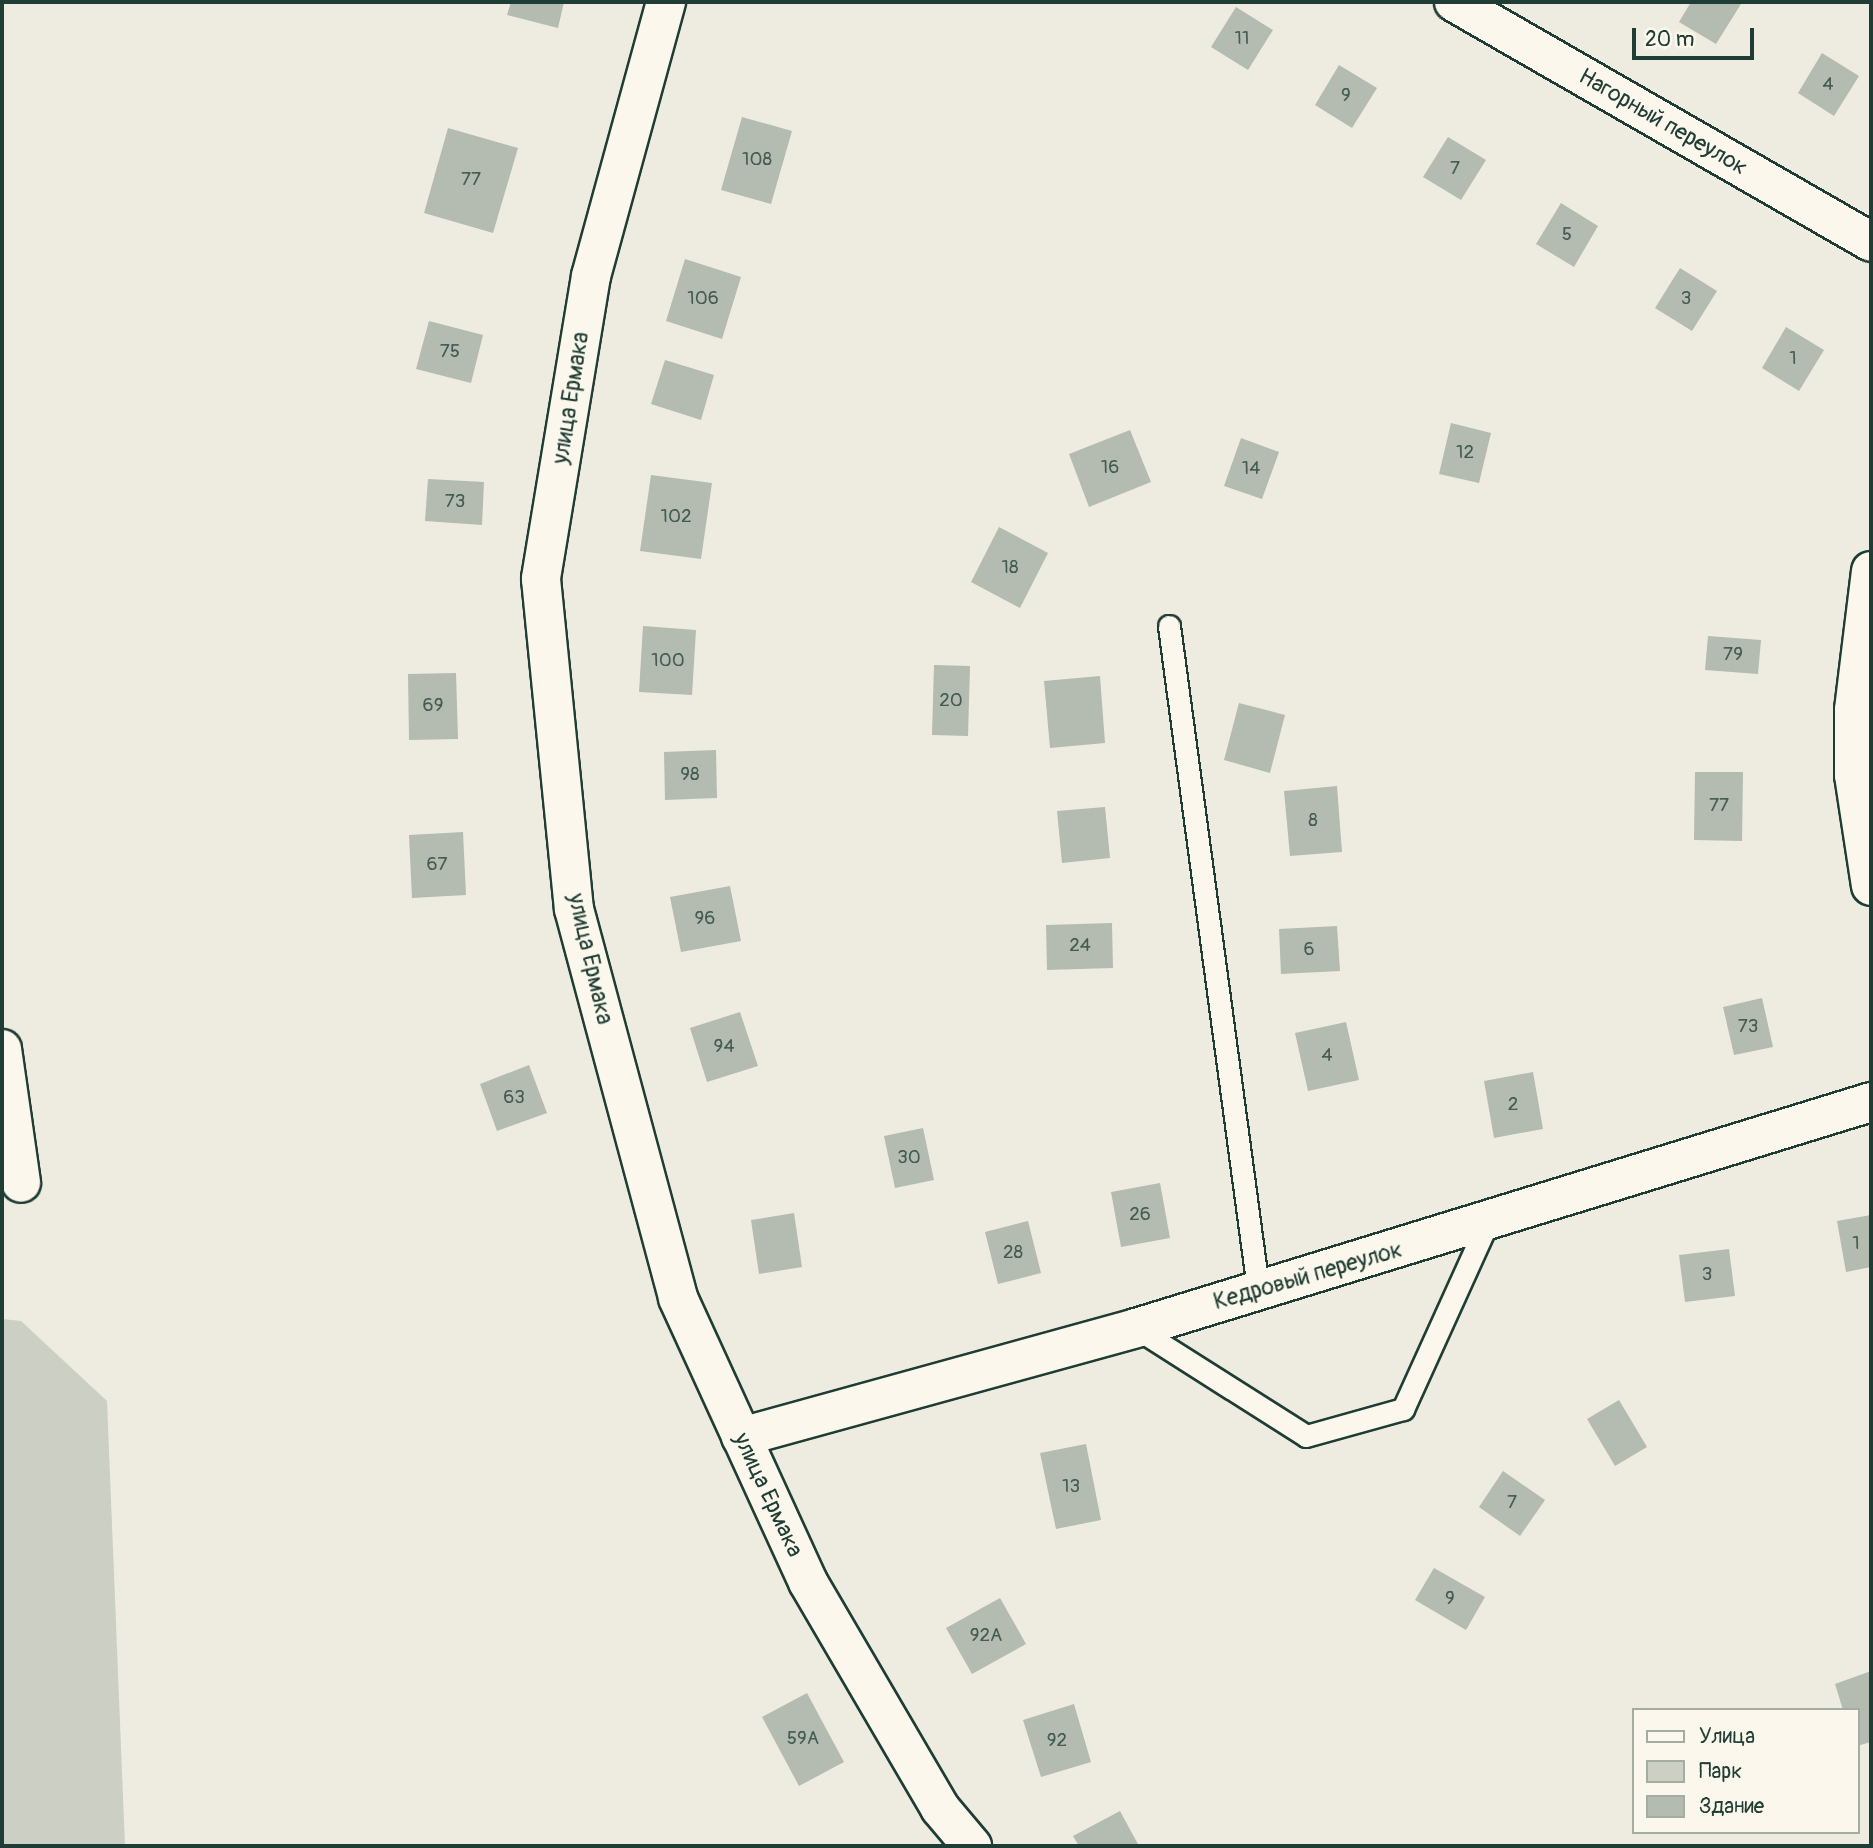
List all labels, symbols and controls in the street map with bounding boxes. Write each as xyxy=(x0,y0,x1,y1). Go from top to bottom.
scale bar xyxy=(1635,14,1758,58)
text: 20 m xyxy=(1645,26,1694,53)
house number: 11 xyxy=(1235,28,1249,50)
street label: Нагорный переулок xyxy=(1574,63,1752,181)
house number: 4 xyxy=(1822,74,1834,96)
house number: 9 xyxy=(1341,85,1351,107)
house number: 108 xyxy=(742,149,772,171)
house number: 7 xyxy=(1450,158,1460,180)
house number: 77 xyxy=(461,169,481,191)
house number: 5 xyxy=(1562,224,1572,246)
house number: 106 xyxy=(687,288,719,310)
house number: 3 xyxy=(1681,288,1691,310)
street label: улица Ермака xyxy=(547,330,595,466)
house number: 75 xyxy=(440,341,460,363)
house number: 1 xyxy=(1789,348,1797,370)
house number: 12 xyxy=(1456,442,1474,464)
house number: 16 xyxy=(1101,457,1119,479)
house number: 14 xyxy=(1242,458,1260,480)
house number: 73 xyxy=(445,491,465,513)
house number: 102 xyxy=(660,506,692,528)
house number: 18 xyxy=(1001,557,1019,579)
house number: 79 xyxy=(1723,644,1743,666)
house number: 100 xyxy=(651,650,685,672)
house number: 20 xyxy=(939,690,963,712)
house number: 69 xyxy=(423,695,443,717)
house number: 98 xyxy=(680,764,700,786)
house number: 77 xyxy=(1709,795,1729,817)
house number: 8 xyxy=(1308,810,1318,832)
house number: 67 xyxy=(427,854,447,876)
street label: улица Ермака xyxy=(562,891,618,1027)
house number: 96 xyxy=(695,908,715,930)
house number: 24 xyxy=(1069,935,1091,957)
house number: 6 xyxy=(1303,939,1315,961)
house number: 73 xyxy=(1738,1016,1758,1038)
house number: 94 xyxy=(714,1036,734,1058)
house number: 4 xyxy=(1321,1045,1333,1067)
house number: 63 xyxy=(503,1087,525,1109)
house number: 2 xyxy=(1508,1094,1518,1116)
house number: 30 xyxy=(897,1147,921,1169)
house number: 26 xyxy=(1129,1204,1151,1226)
house number: 1 xyxy=(1852,1233,1860,1255)
street label: Кедровый переулок xyxy=(1210,1236,1406,1316)
house number: 28 xyxy=(1003,1242,1023,1264)
house number: 3 xyxy=(1702,1264,1712,1286)
street label: улица Ермака xyxy=(727,1429,809,1561)
house number: 13 xyxy=(1062,1476,1080,1498)
house number: 7 xyxy=(1507,1492,1517,1514)
house number: 9 xyxy=(1445,1588,1455,1610)
house number: 92А xyxy=(970,1625,1002,1647)
legend xyxy=(1632,1708,1859,1834)
text: Улица xyxy=(1699,1723,1755,1750)
house number: 59А xyxy=(787,1728,819,1750)
house number: 92 xyxy=(1047,1730,1067,1752)
text: Парк xyxy=(1699,1758,1742,1785)
text: Здание xyxy=(1699,1793,1764,1820)

